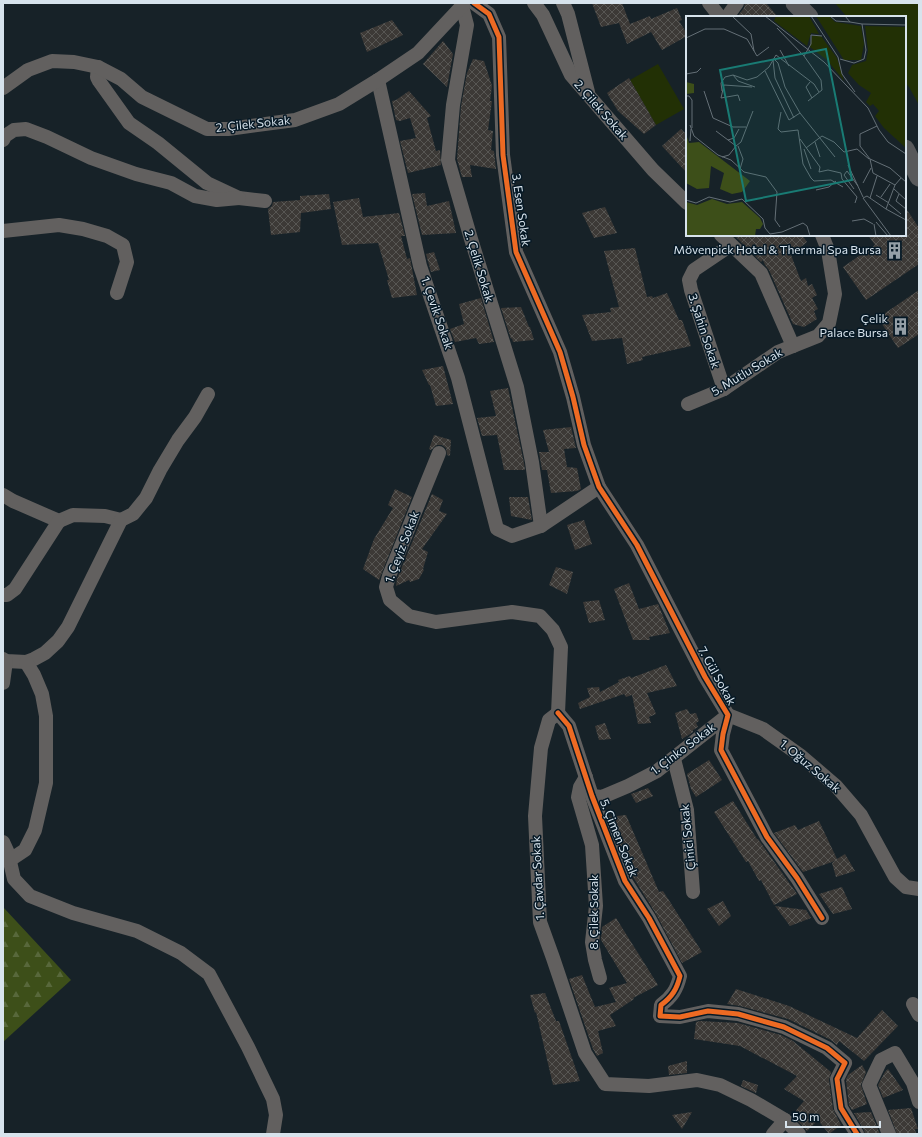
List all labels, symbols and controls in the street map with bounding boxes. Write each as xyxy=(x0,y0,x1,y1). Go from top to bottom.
inset map xyxy=(686,16,906,236)
street label: 2. Çilek Sokak xyxy=(572,77,632,143)
street label: 2. Çilek Sokak xyxy=(215,112,291,134)
street label: 3. Esen Sokak xyxy=(510,173,534,248)
street label: 2. Çelik Sokak xyxy=(462,228,498,304)
building icon: Mövenpick Hotel & Thermal Spa Bursa xyxy=(884,240,904,260)
place label: Mövenpick Hotel & Thermal Spa Bursa xyxy=(674,242,881,256)
street label: 1. Çevik Sokak xyxy=(419,274,457,351)
street label: 3. Şahin Sokak xyxy=(686,292,724,370)
place label: Çelik Palace Bursa xyxy=(820,311,888,339)
building icon: Çelik Palace Bursa xyxy=(891,316,911,336)
street label: 5. Mutlu Sokak xyxy=(708,344,785,398)
street label: 1. Çeyiz Sokak xyxy=(381,508,421,584)
street label: 7. Gül Sokak xyxy=(696,644,740,708)
street label: 1. Çinko Sokak xyxy=(647,719,718,777)
street label: 1. Oğuz Sokak xyxy=(777,736,844,795)
street label: 5. Çimen Sokak xyxy=(598,797,642,879)
street label: Çinici Sokak xyxy=(677,803,697,871)
street label: 1. Çavdar Sokak xyxy=(528,835,546,921)
street label: 8. Çilek Sokak xyxy=(586,874,600,950)
scale bar xyxy=(786,1103,880,1129)
text: 50 m xyxy=(792,1109,820,1123)

